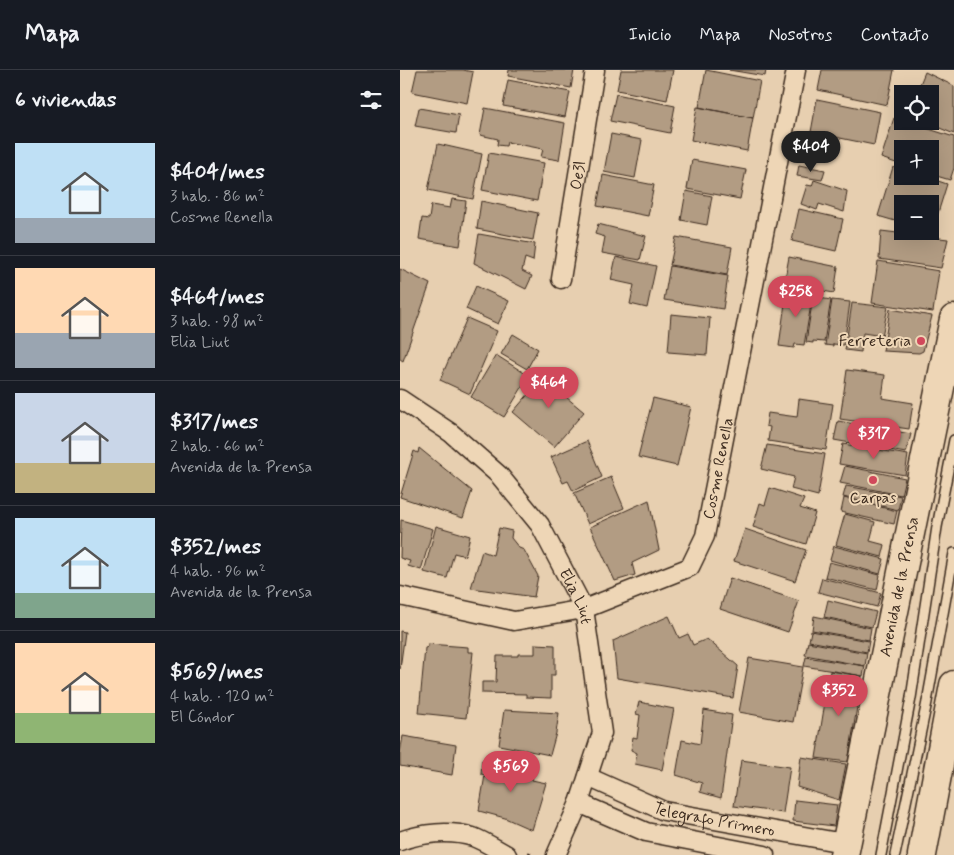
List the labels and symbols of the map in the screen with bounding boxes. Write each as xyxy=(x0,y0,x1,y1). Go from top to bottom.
pin: $404 xyxy=(781,131,841,173)
street label: Oe3l xyxy=(565,159,591,191)
pin: $258 xyxy=(766,276,826,318)
place label: Ferreteria xyxy=(839,331,911,352)
marker: Ferreteria xyxy=(915,335,927,347)
pin: $464 xyxy=(519,366,579,409)
street label: Cosme Renella xyxy=(698,416,738,521)
pin: $317 xyxy=(844,418,904,460)
marker: Carpas xyxy=(867,474,879,486)
place label: Carpas xyxy=(850,488,896,509)
street label: Avenida de la Prensa xyxy=(874,514,924,659)
street label: Elia Liut xyxy=(554,565,597,626)
pin: $352 xyxy=(809,674,869,717)
pin: $569 xyxy=(481,750,541,793)
street label: Telegrafo Primero xyxy=(650,797,777,841)

